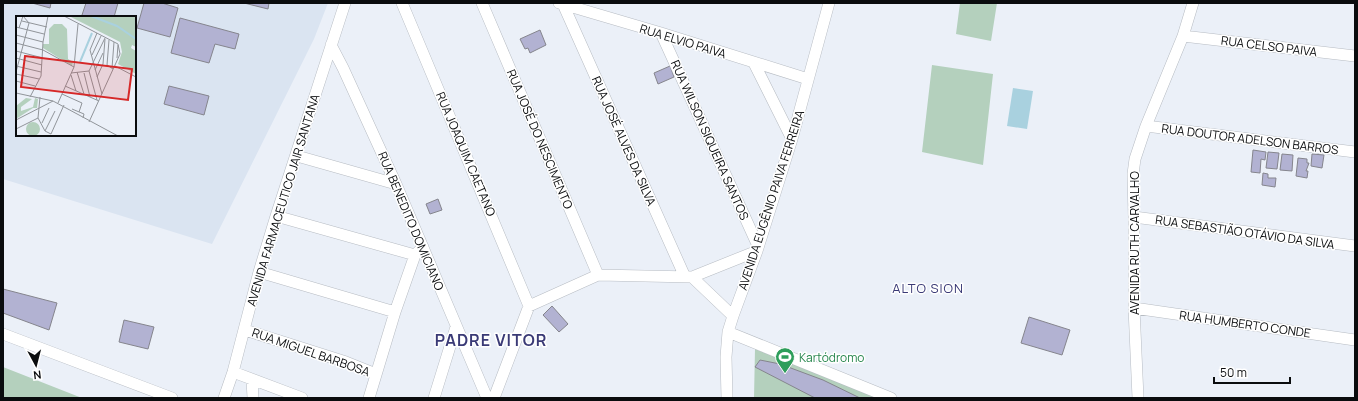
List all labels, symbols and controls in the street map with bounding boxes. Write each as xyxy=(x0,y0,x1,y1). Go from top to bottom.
inset map xyxy=(16,16,136,136)
street label: RUA ELVIO PAIVA xyxy=(638,20,729,62)
street label: RUA CELSO PAIVA xyxy=(1220,32,1318,60)
street label: RUA WILSON SIQUEIRA SANTOS xyxy=(667,57,753,223)
street label: RUA JOSÉ DO NESCIMENTO xyxy=(503,67,577,212)
street label: RUA JOSÉ ALVES DA SILVA xyxy=(588,74,660,209)
street label: RUA JOAQUIM CAETANO xyxy=(432,89,500,219)
street label: AVENIDA FARMACEUTICO JAIR SANTANA xyxy=(243,91,324,308)
street label: AVENIDA EUGÊNIO PAIVA FERREIRA xyxy=(734,107,808,292)
street label: RUA DOUTOR ADELSON BARROS xyxy=(1161,120,1339,158)
street label: RUA BENEDITO DOMICIANO xyxy=(374,149,448,293)
street label: AVENIDA RUTH CARVALHO xyxy=(1126,171,1143,315)
street label: RUA SEBASTIÃO OTÁVIO DA SILVA xyxy=(1154,211,1336,253)
district label: ALTO SION xyxy=(892,279,964,297)
street label: RUA HUMBERTO CONDE xyxy=(1178,306,1312,342)
street label: RUA MIGUEL BARBOSA xyxy=(250,324,373,380)
district label: PADRE VITOR xyxy=(435,329,547,351)
north arrow xyxy=(16,345,56,385)
sports icon: Kartódromo xyxy=(774,346,796,374)
place label: Kartódromo xyxy=(799,349,864,366)
scale bar xyxy=(1214,359,1290,385)
text: 50 m xyxy=(1220,364,1247,381)
text: N xyxy=(32,367,42,383)

